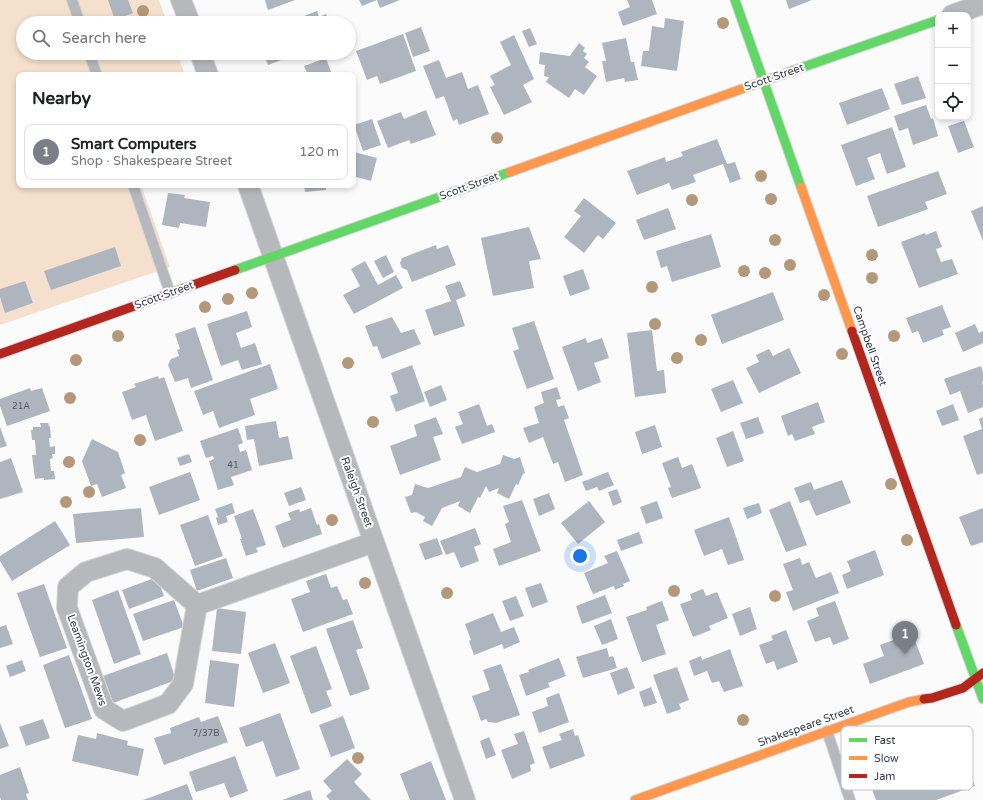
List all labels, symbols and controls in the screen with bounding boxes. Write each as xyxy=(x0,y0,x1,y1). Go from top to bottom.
map controls xyxy=(935,12,971,120)
button: + xyxy=(935,12,971,48)
search box xyxy=(16,16,356,60)
icon: search xyxy=(30,27,52,49)
text: Search here xyxy=(62,29,146,47)
button: − xyxy=(935,48,971,84)
street label: Scott Street xyxy=(743,61,805,93)
button: locate xyxy=(935,84,971,120)
text: Nearby xyxy=(32,88,91,109)
text: Smart Computers xyxy=(71,135,196,153)
text: 1 xyxy=(42,144,50,160)
text: 120 m xyxy=(299,144,339,160)
text: Shop · Shakespeare Street xyxy=(71,153,232,169)
street label: Scott Street xyxy=(438,169,500,203)
street label: Scott Street xyxy=(133,278,195,312)
street label: Campbell Street xyxy=(850,304,890,388)
house number: 21A xyxy=(12,401,30,412)
street label: Raleigh Street xyxy=(338,455,376,529)
house number: 41 xyxy=(227,460,239,471)
your location xyxy=(570,546,590,566)
street label: Leamington Mews xyxy=(64,613,110,707)
pin: 1 xyxy=(892,621,918,654)
street label: Shakespeare Street xyxy=(756,703,856,749)
legend xyxy=(841,726,973,790)
house number: 7/37B xyxy=(193,728,219,739)
text: Fast xyxy=(874,734,895,747)
text: Slow xyxy=(874,752,899,765)
text: Jam xyxy=(874,770,895,783)

